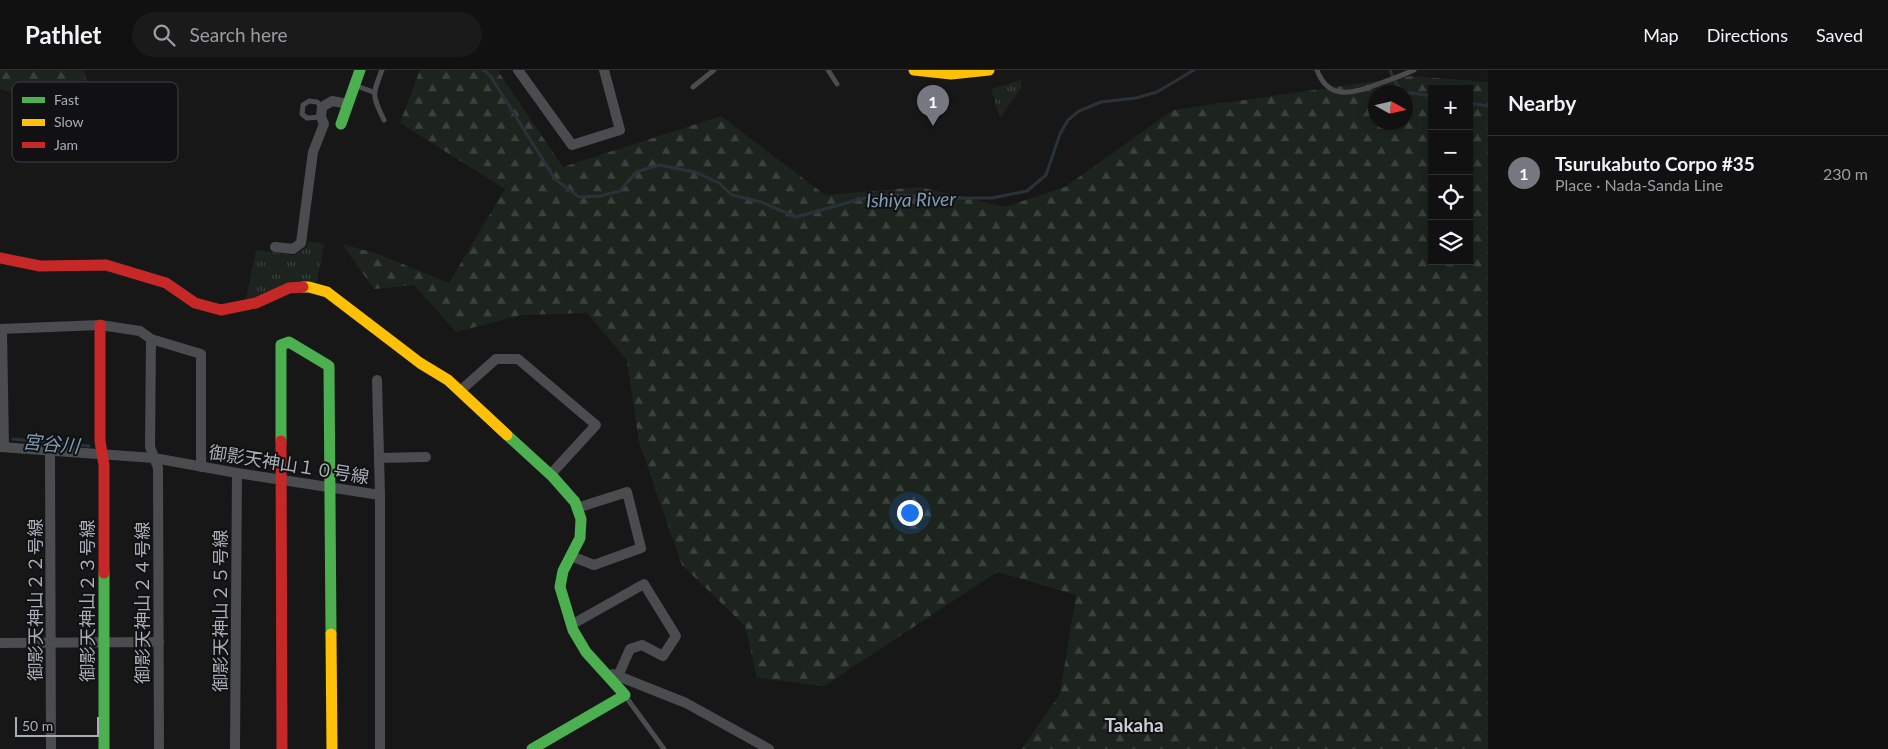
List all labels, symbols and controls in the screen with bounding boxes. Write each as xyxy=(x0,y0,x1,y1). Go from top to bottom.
search box xyxy=(132,12,482,57)
text: Pathlet xyxy=(25,20,102,49)
icon: search xyxy=(150,21,178,49)
text: Search here xyxy=(190,23,288,46)
text: Map xyxy=(1643,24,1679,46)
text: Directions xyxy=(1707,24,1788,46)
text: Saved xyxy=(1816,24,1863,46)
legend xyxy=(12,82,178,162)
pin: 1 xyxy=(917,85,949,126)
north arrow xyxy=(1368,85,1413,130)
map controls xyxy=(1428,85,1473,265)
button: + xyxy=(1428,85,1473,130)
text: Nearby xyxy=(1508,90,1576,115)
text: Fast xyxy=(54,91,79,108)
text: Slow xyxy=(54,113,84,130)
button: − xyxy=(1428,130,1473,175)
text: Jam xyxy=(54,136,78,153)
text: Tsurukabuto Corpo #35 xyxy=(1555,152,1755,175)
text: 1 xyxy=(1519,164,1529,183)
text: 230 m xyxy=(1823,164,1868,183)
button: locate xyxy=(1428,175,1473,220)
text: Place · Nada-Sanda Line xyxy=(1555,175,1723,194)
water label: Ishiya River xyxy=(866,187,956,211)
button: layers xyxy=(1428,220,1473,265)
water label: 宮谷川 xyxy=(22,429,82,457)
street label: 御影天神山１０号線 xyxy=(207,440,371,488)
your location xyxy=(897,500,923,526)
street label: 御影天神山２２号線 xyxy=(24,519,46,681)
street label: 御影天神山２３号線 xyxy=(76,520,98,682)
street label: 御影天神山２４号線 xyxy=(131,522,153,684)
street label: 御影天神山２５号線 xyxy=(209,530,231,692)
district label: Takaha xyxy=(1104,713,1164,736)
scale bar xyxy=(15,714,99,737)
text: 50 m xyxy=(22,717,53,734)

